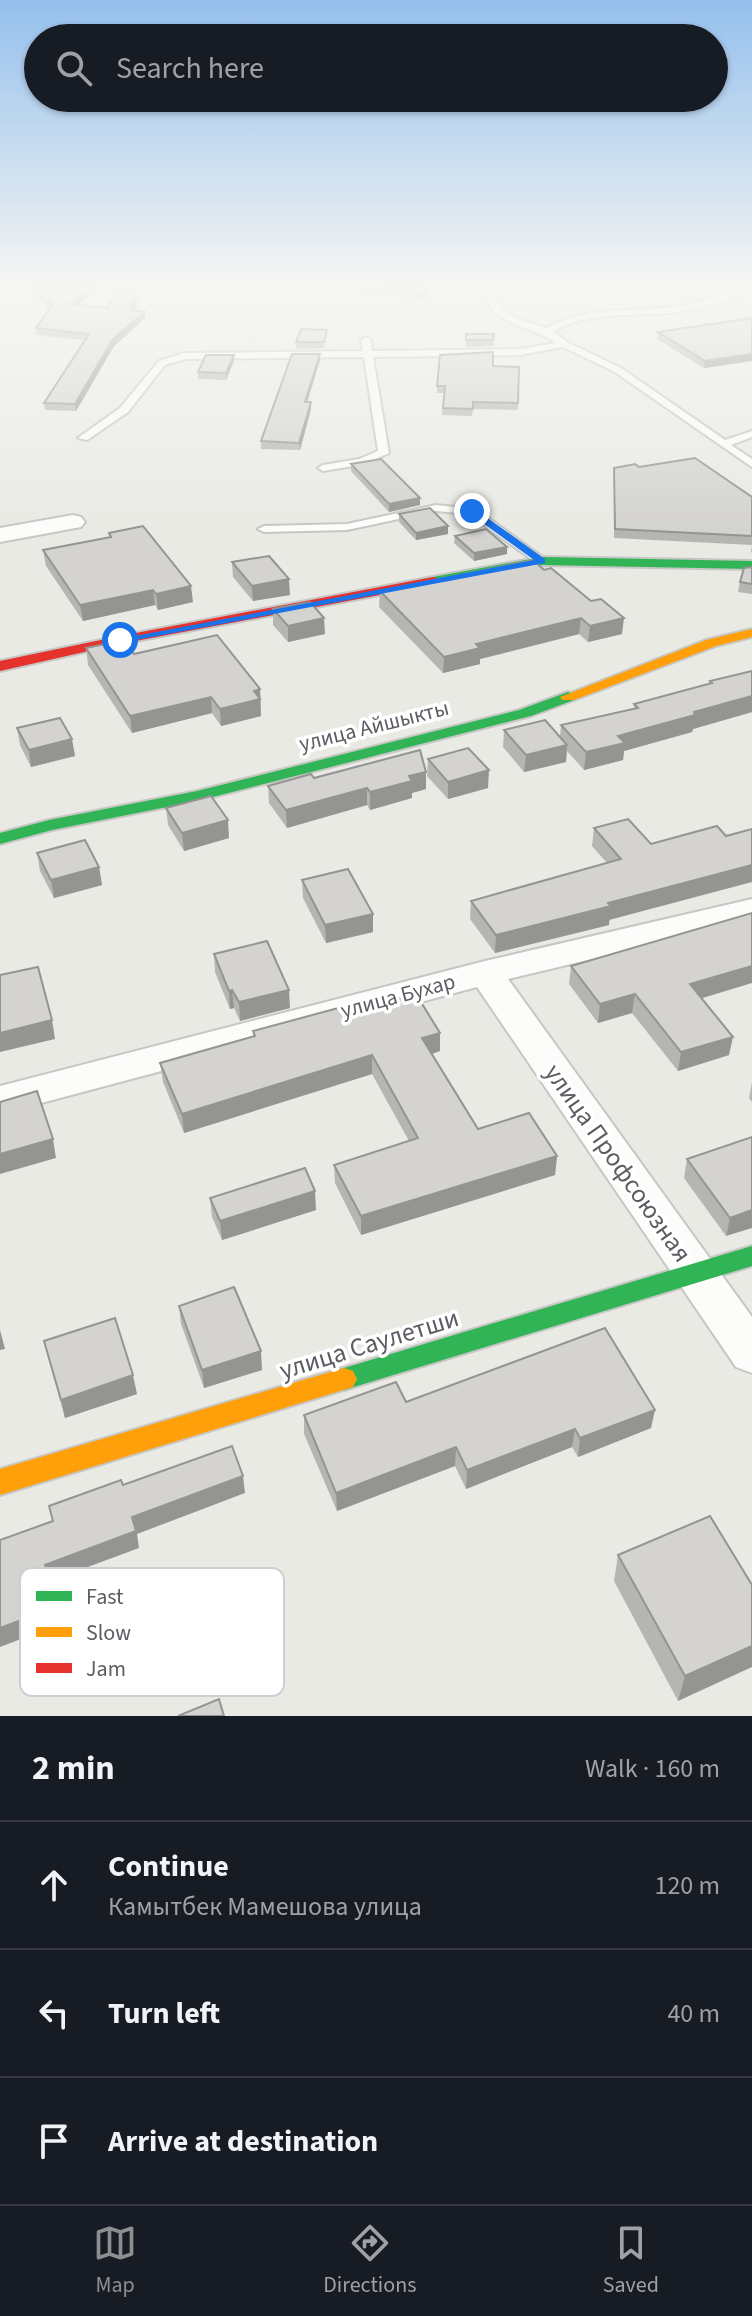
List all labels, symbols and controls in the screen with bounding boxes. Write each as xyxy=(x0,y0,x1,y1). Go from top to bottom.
search box xyxy=(24,24,728,112)
icon: search xyxy=(52,46,96,90)
text: Search here xyxy=(116,47,264,90)
route end xyxy=(454,493,490,529)
route start xyxy=(102,622,138,658)
street label: улица Айшыкты xyxy=(296,692,452,760)
street label: улица Бухар xyxy=(337,965,459,1027)
street label: улица Профсоюзная xyxy=(535,1056,701,1270)
street label: улица Саулетши xyxy=(275,1299,463,1389)
legend xyxy=(20,1568,284,1696)
text: Fast xyxy=(86,1581,124,1613)
text: Slow xyxy=(86,1617,131,1649)
text: Jam xyxy=(86,1653,126,1685)
text: 2 min xyxy=(32,1744,115,1793)
text: Walk · 160 m xyxy=(585,1750,720,1787)
text: Continue xyxy=(108,1845,229,1888)
icon: ahead xyxy=(32,1863,76,1907)
text: 120 m xyxy=(654,1867,720,1904)
text: Камытбек Мамешова улица xyxy=(108,1888,422,1925)
icon: left xyxy=(32,1991,76,2035)
text: Turn left xyxy=(108,1992,220,2035)
text: 40 m xyxy=(667,1995,720,2032)
icon: arrive xyxy=(32,2119,76,2163)
text: Arrive at destination xyxy=(108,2120,378,2163)
tab: Map xyxy=(93,2221,137,2301)
tab: Directions xyxy=(323,2221,416,2301)
tab: Saved xyxy=(603,2221,659,2301)

